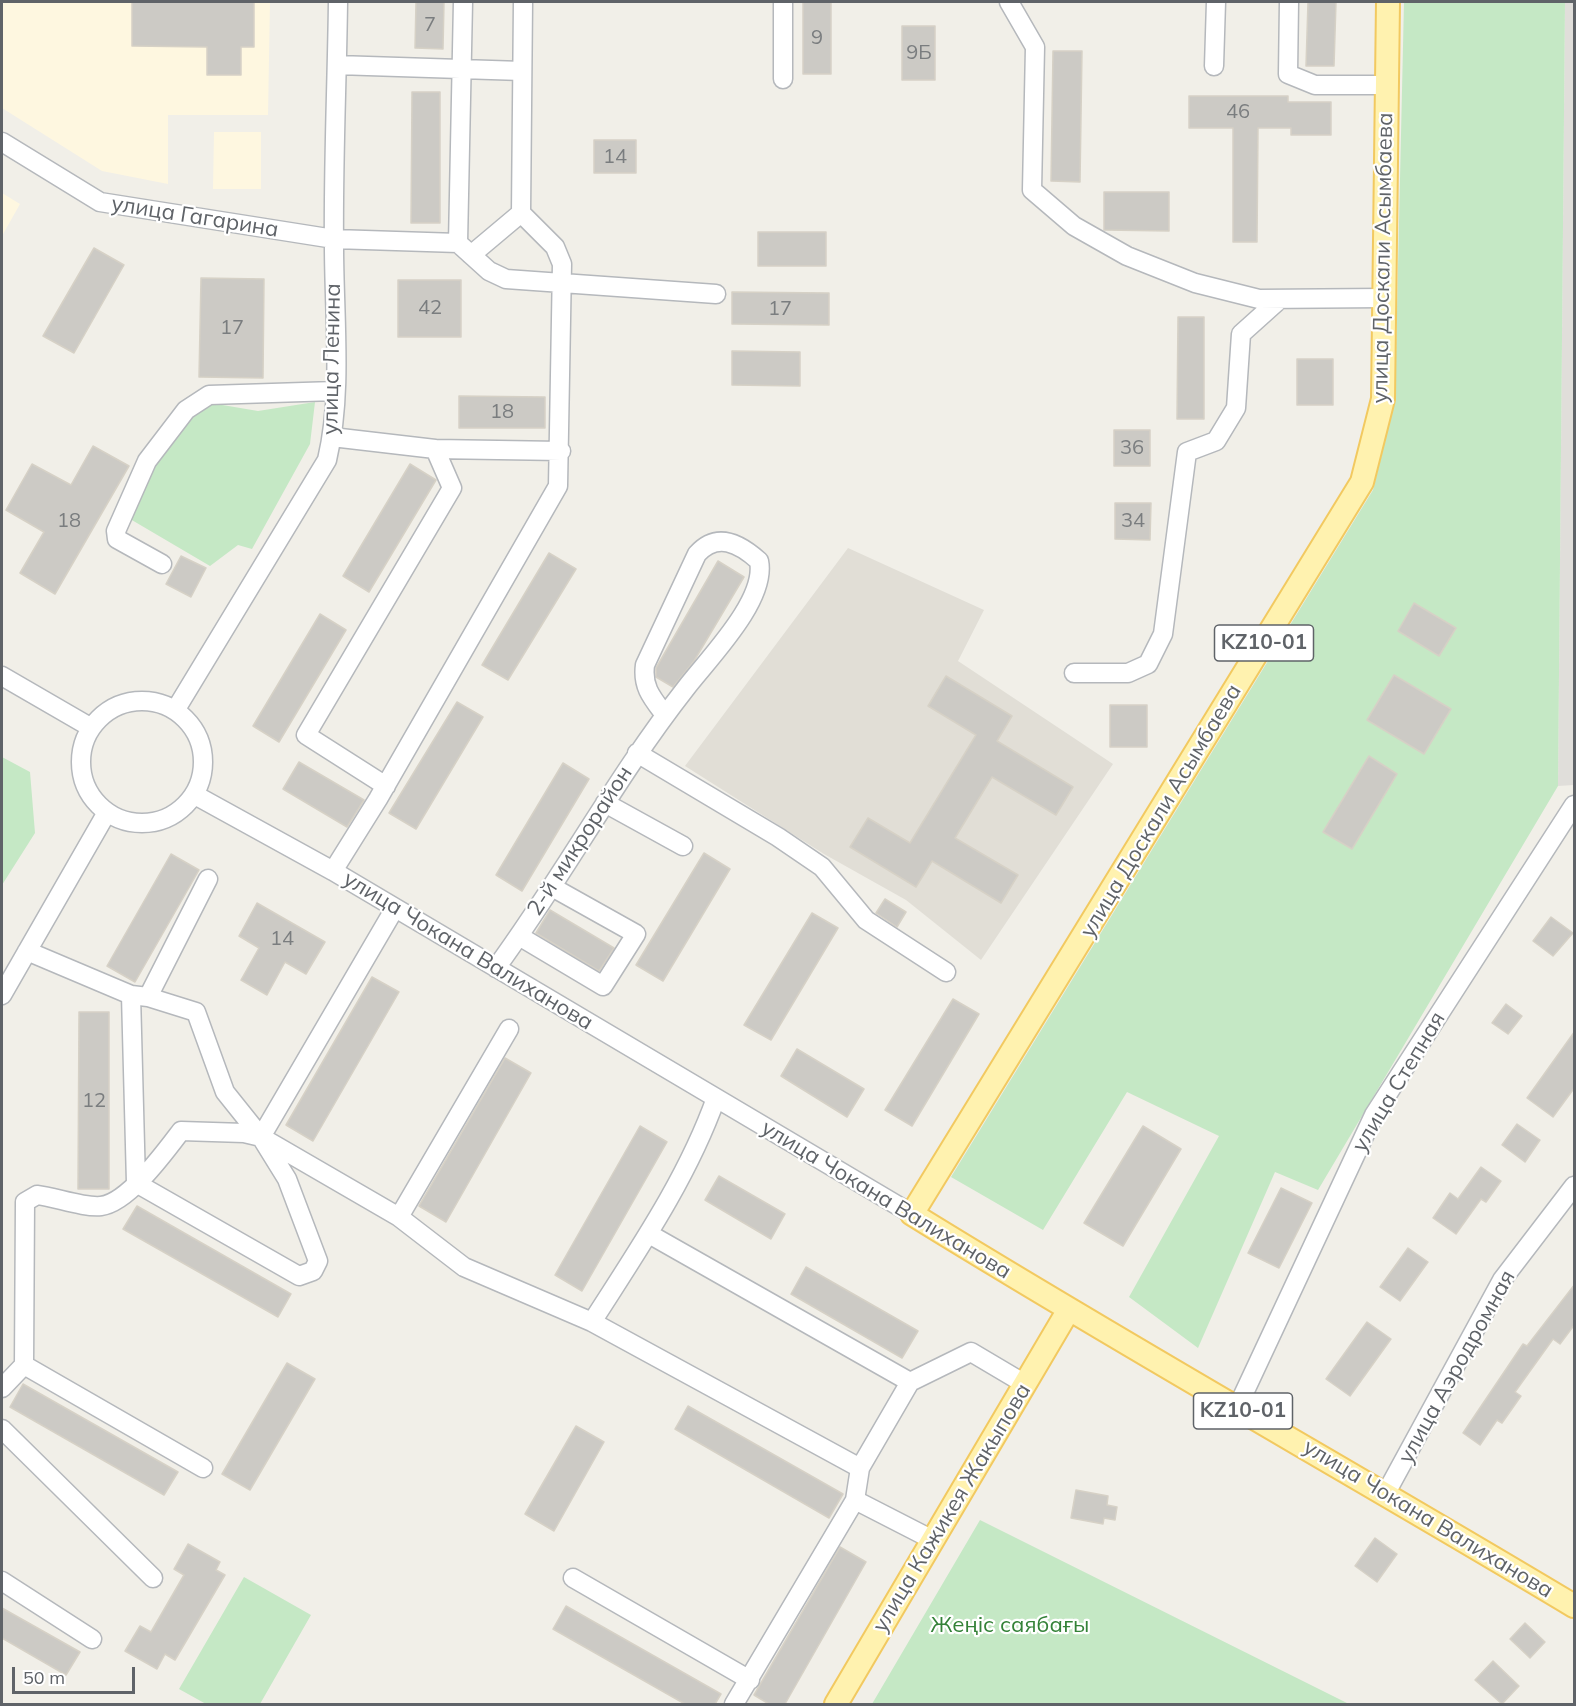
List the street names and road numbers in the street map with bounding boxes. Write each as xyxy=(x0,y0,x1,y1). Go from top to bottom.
street label: улица Доскали Асымбаева xyxy=(1367,112,1399,404)
street label: улица Гагарина xyxy=(110,191,280,243)
street label: улица Ленина xyxy=(317,283,347,435)
road number: KZ10-01 xyxy=(1214,625,1314,661)
street label: улица Доскали Асымбаева xyxy=(1075,680,1247,942)
street label: 2-й микрорайон xyxy=(522,761,638,921)
street label: улица Чокана Валиханова xyxy=(338,866,598,1036)
street label: улица Степная xyxy=(1347,1007,1451,1157)
street label: улица Чокана Валиханова xyxy=(756,1115,1016,1285)
street label: улица Аэродромная xyxy=(1393,1266,1521,1468)
street label: улица Кажикея Жакыпова xyxy=(867,1379,1037,1637)
road number: KZ10-01 xyxy=(1194,1393,1292,1429)
street label: улица Чокана Валиханова xyxy=(1298,1434,1558,1604)

